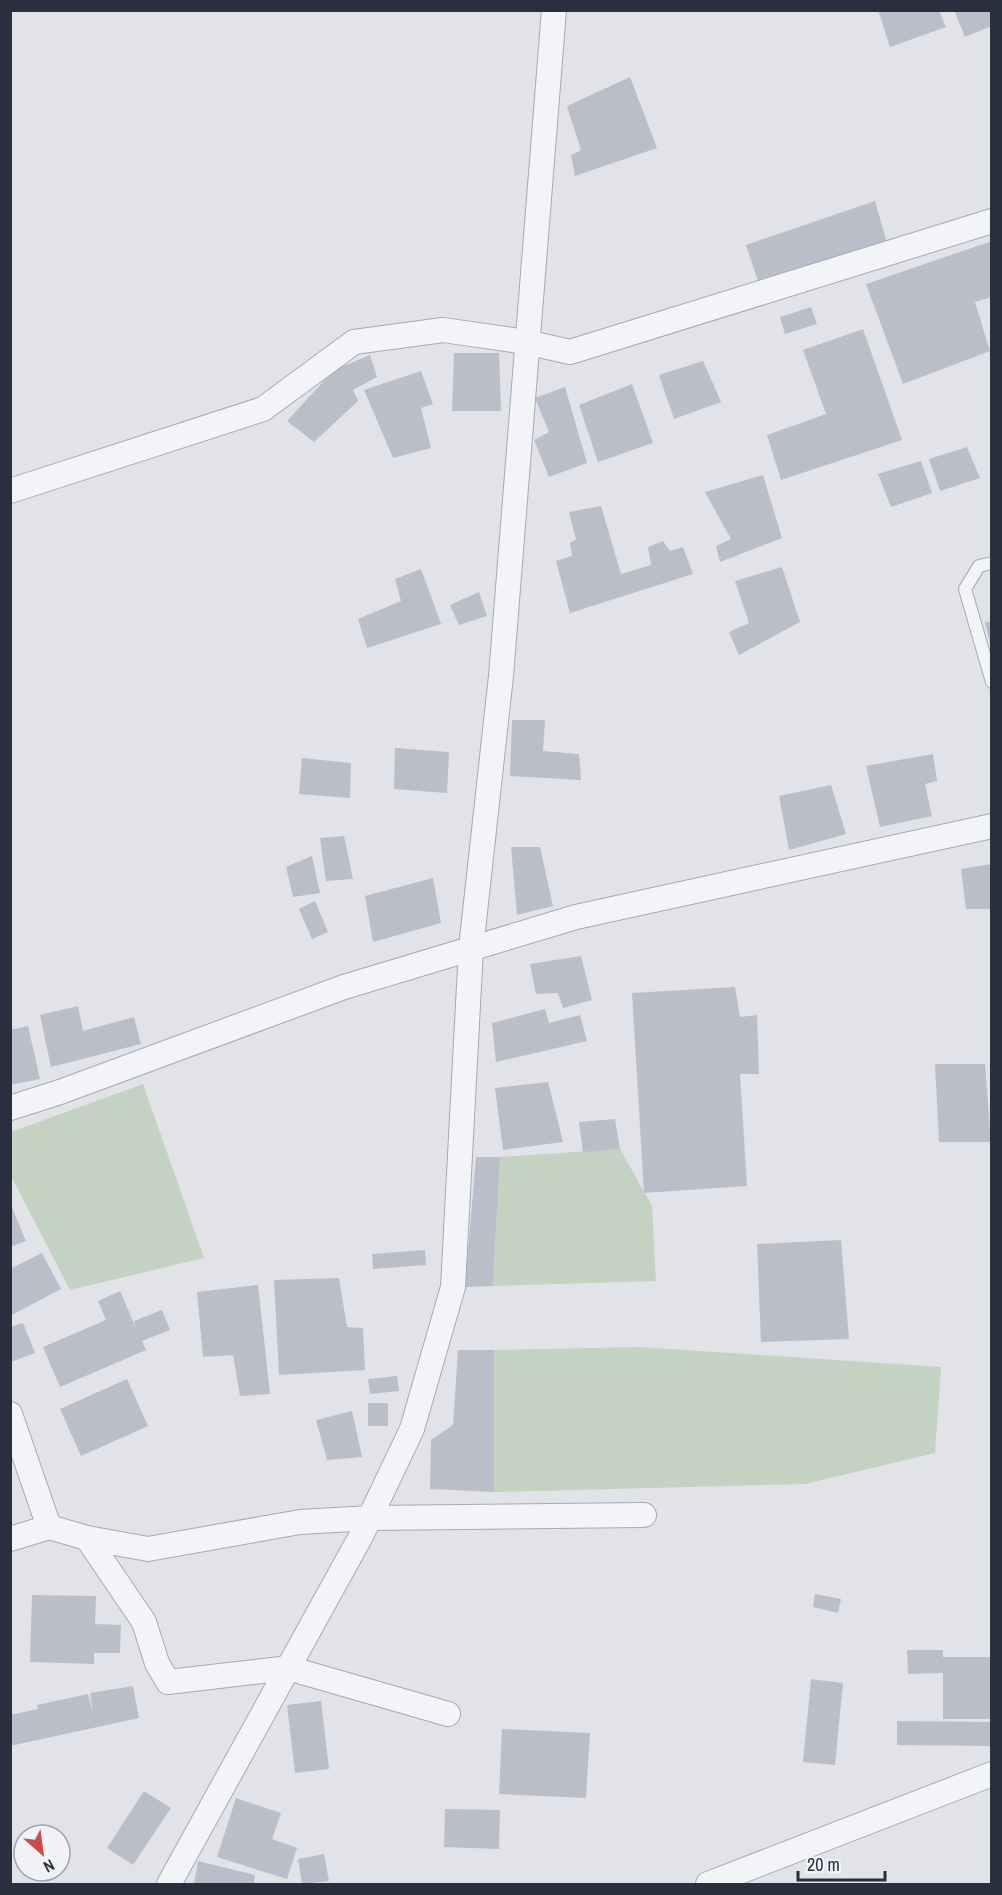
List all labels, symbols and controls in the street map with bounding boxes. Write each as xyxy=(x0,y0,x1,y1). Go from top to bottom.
north arrow xyxy=(12,1823,72,1883)
scale bar xyxy=(798,1844,885,1882)
text: 20 m xyxy=(807,1852,840,1877)
text: N xyxy=(40,1854,58,1878)

